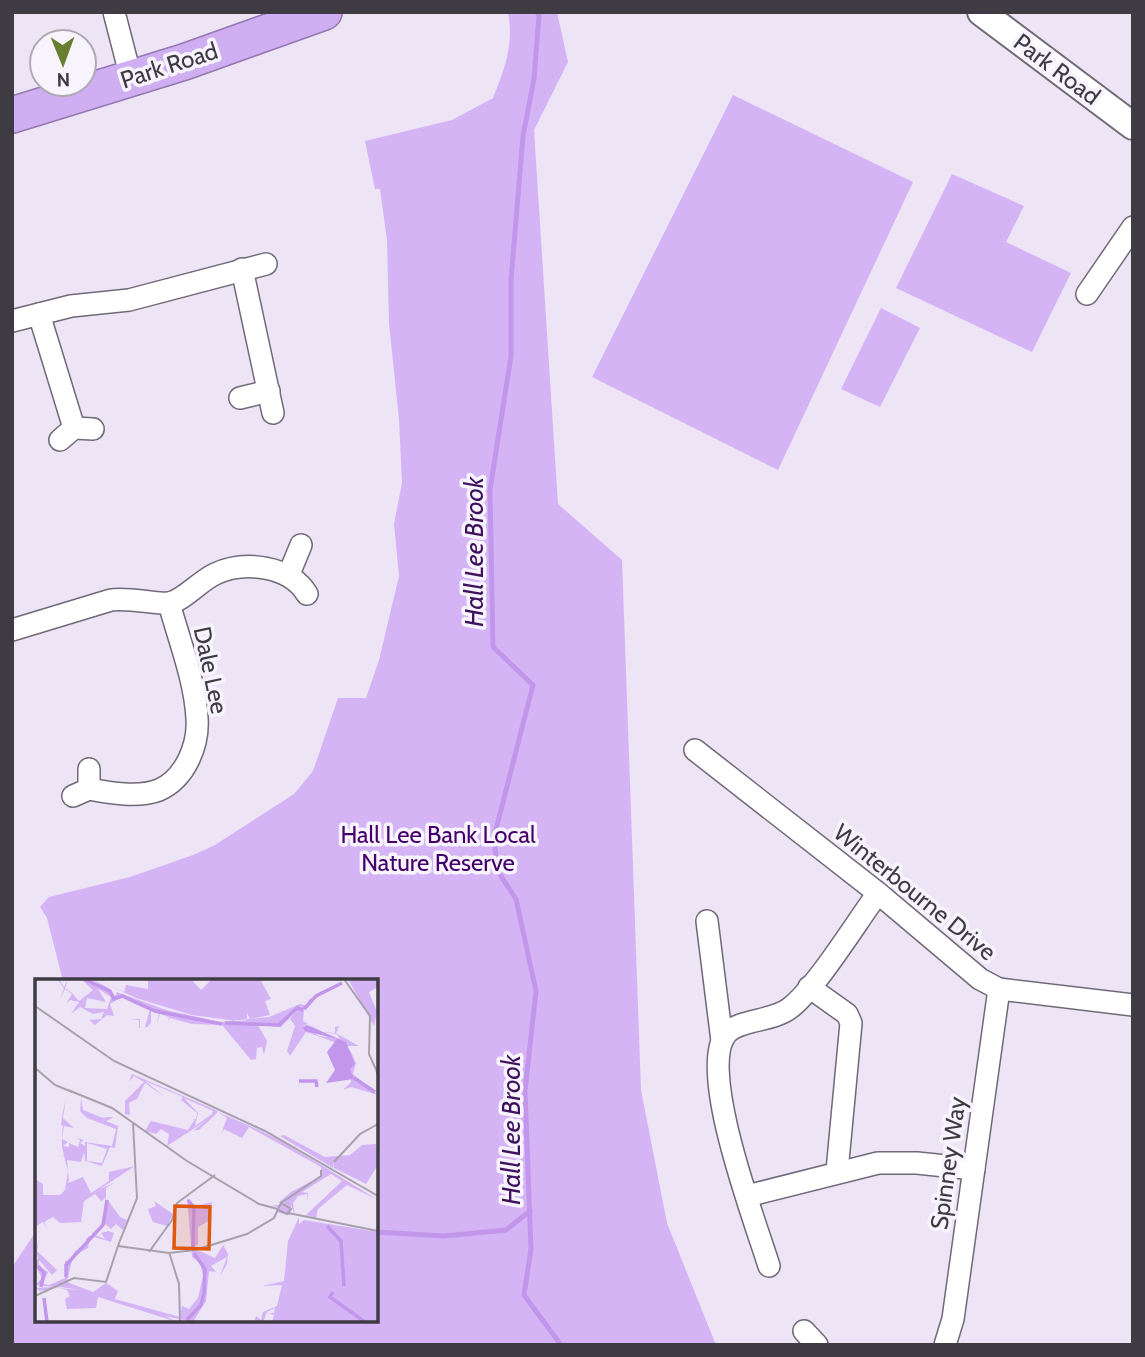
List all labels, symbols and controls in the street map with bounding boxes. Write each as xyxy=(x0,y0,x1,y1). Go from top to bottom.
street label: Park Road xyxy=(1008,27,1106,111)
north arrow xyxy=(28,28,98,98)
street label: Park Road xyxy=(117,36,221,94)
text: N xyxy=(56,68,70,91)
water label: Hall Lee Brook xyxy=(458,476,490,627)
street label: Dale Lee xyxy=(188,624,234,716)
street label: Winterbourne Drive xyxy=(828,818,1002,966)
park label: Hall Lee Bank Local Nature Reserve xyxy=(340,820,536,877)
inset map xyxy=(35,979,378,1322)
water label: Hall Lee Brook xyxy=(495,1054,527,1205)
street label: Spinney Way xyxy=(924,1095,972,1231)

